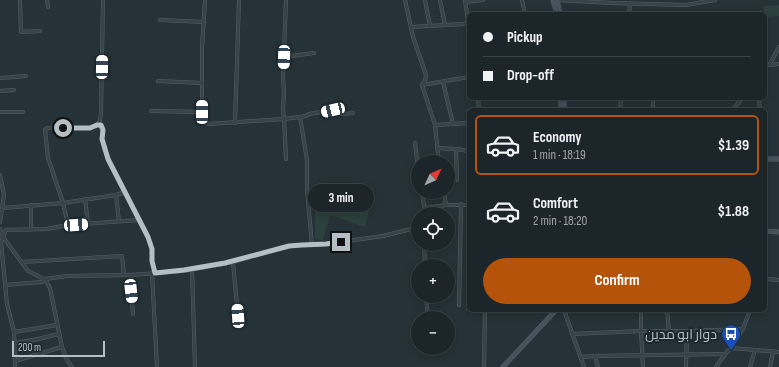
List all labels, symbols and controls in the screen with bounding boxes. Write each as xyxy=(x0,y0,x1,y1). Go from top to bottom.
text: Pickup xyxy=(507,28,543,47)
car xyxy=(278,45,290,69)
car xyxy=(96,55,108,79)
text: Drop-off xyxy=(507,66,554,85)
car xyxy=(196,100,208,124)
car xyxy=(320,101,346,119)
route start xyxy=(54,119,72,137)
icon: car xyxy=(485,127,521,163)
text: Economy xyxy=(533,128,582,147)
text: $1.39 xyxy=(718,136,749,155)
text: 1 min · 18:19 xyxy=(533,147,586,163)
north arrow xyxy=(411,155,455,199)
map controls xyxy=(411,155,455,355)
callout: 3 min xyxy=(308,184,374,212)
text: 3 min xyxy=(329,190,353,206)
icon: car xyxy=(485,193,521,229)
text: Comfort xyxy=(533,194,578,213)
text: $1.88 xyxy=(718,202,749,221)
button: locate xyxy=(411,207,455,251)
text: 2 min · 18:20 xyxy=(533,213,587,229)
car xyxy=(64,218,88,232)
route end xyxy=(332,233,350,251)
button: Confirm xyxy=(483,258,751,304)
button: + xyxy=(411,259,455,303)
car xyxy=(124,278,138,304)
car xyxy=(231,304,245,328)
button: − xyxy=(411,311,455,355)
bus stop icon: دوار ابو مدين xyxy=(720,323,742,351)
place label: دوار ابو مدين xyxy=(645,326,717,343)
scale bar xyxy=(12,339,105,358)
text: 200 m xyxy=(18,341,41,354)

